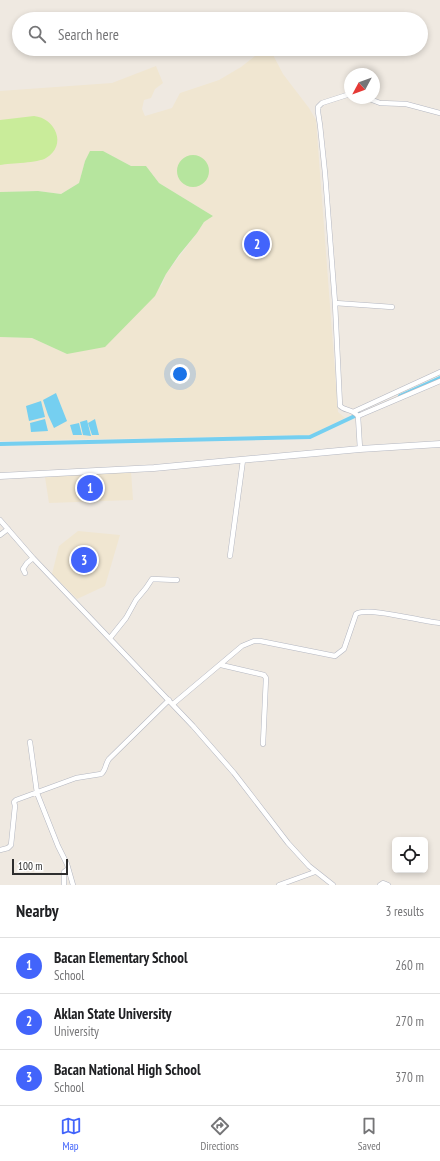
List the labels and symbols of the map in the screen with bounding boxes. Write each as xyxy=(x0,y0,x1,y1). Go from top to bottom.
north arrow xyxy=(344,68,380,104)
pin: 2 xyxy=(244,229,270,259)
your location xyxy=(170,364,190,384)
pin: 1 xyxy=(77,473,103,503)
pin: 3 xyxy=(71,545,97,575)
scale bar xyxy=(12,857,68,876)

